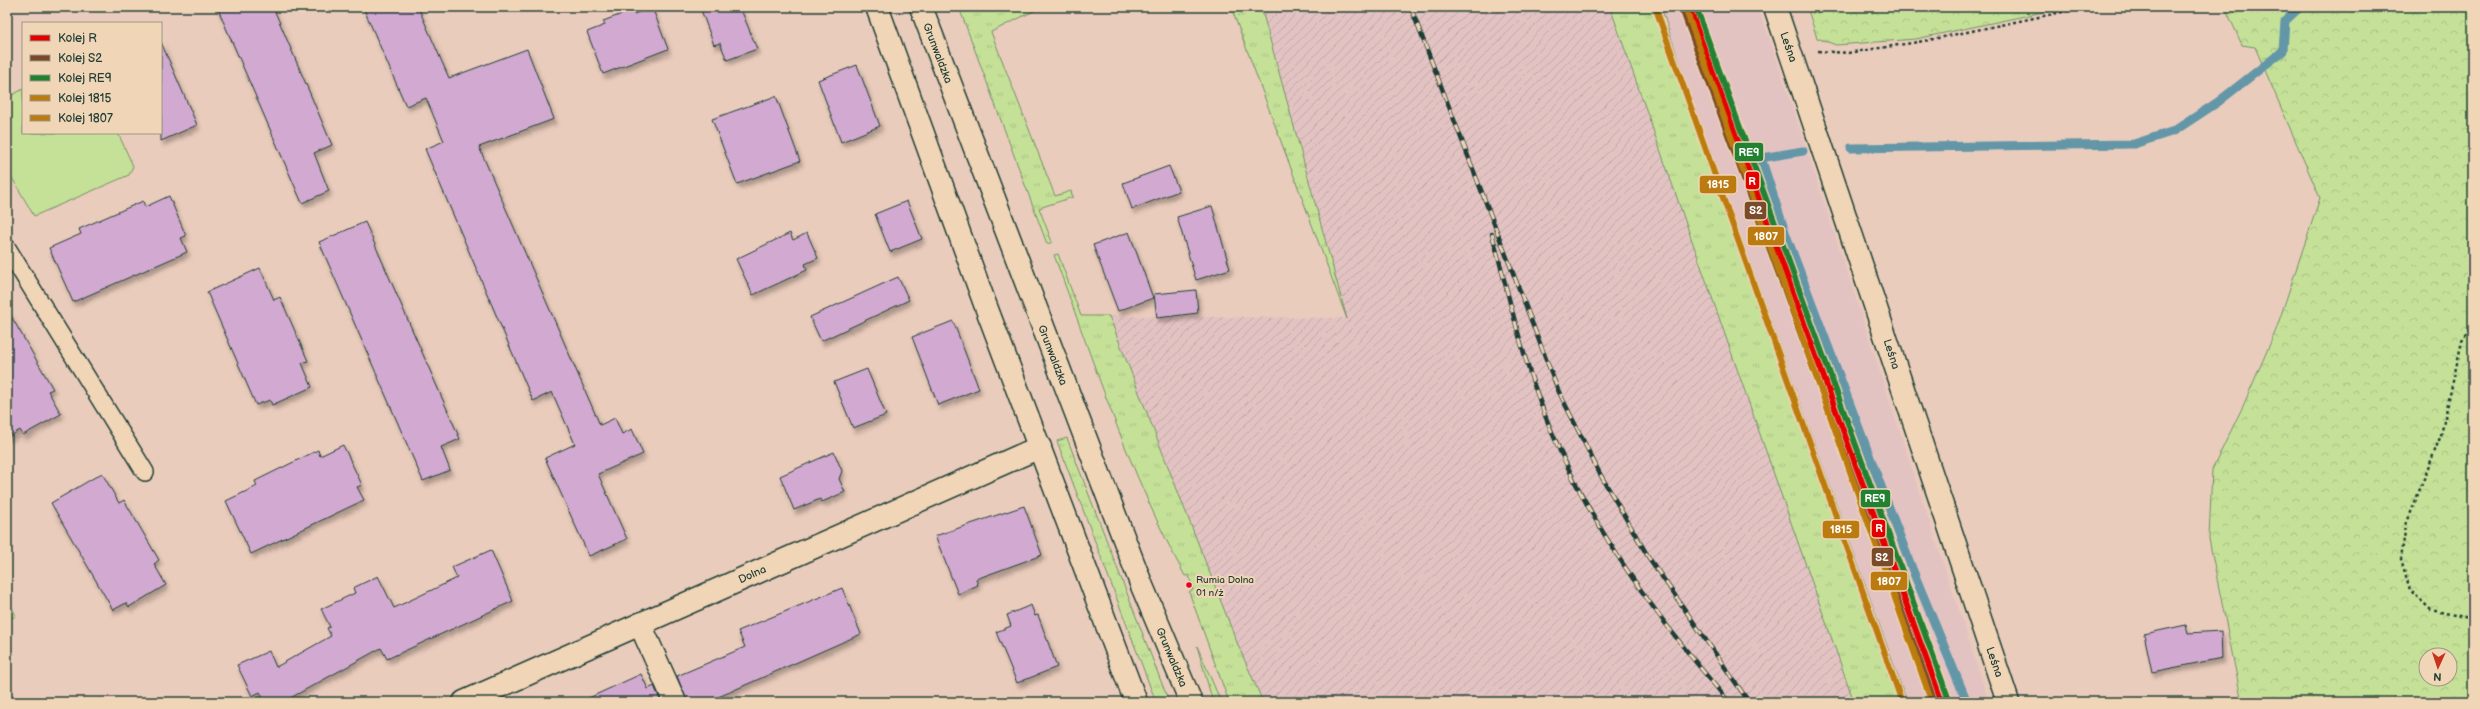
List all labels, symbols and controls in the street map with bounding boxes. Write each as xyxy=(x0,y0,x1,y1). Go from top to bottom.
street label: Grunwaldzka xyxy=(920,21,955,85)
legend xyxy=(22,22,162,134)
street label: Leśna xyxy=(1777,30,1800,64)
text: Kolej R xyxy=(58,31,97,46)
text: Kolej S2 xyxy=(58,51,102,66)
text: Kolej RE9 xyxy=(58,71,112,86)
text: Kolej 1815 xyxy=(58,91,112,106)
text: Kolej 1807 xyxy=(58,111,113,126)
line badge: RE9 xyxy=(1734,142,1764,162)
text: RE9 xyxy=(1738,146,1760,159)
line badge: R xyxy=(1745,171,1760,190)
line badge: 1815 xyxy=(1699,175,1737,194)
text: R xyxy=(1748,175,1756,188)
text: 1815 xyxy=(1707,178,1730,191)
line badge: S2 xyxy=(1744,201,1767,220)
text: S2 xyxy=(1749,204,1763,217)
line badge: 1807 xyxy=(1747,226,1785,246)
text: 1807 xyxy=(1754,230,1778,243)
street label: Grunwaldzka xyxy=(1035,323,1070,387)
street label: Leśna xyxy=(1881,337,1903,371)
line badge: RE9 xyxy=(1860,489,1891,508)
text: RE9 xyxy=(1864,492,1886,505)
line badge: R xyxy=(1871,519,1886,538)
line badge: 1815 xyxy=(1822,520,1860,539)
text: R xyxy=(1875,522,1883,535)
text: 1815 xyxy=(1830,523,1853,536)
line badge: S2 xyxy=(1871,547,1894,567)
text: S2 xyxy=(1875,551,1889,564)
street label: Dolna xyxy=(736,563,768,586)
line badge: 1807 xyxy=(1870,571,1908,591)
place label: Rumia Dolna 01 n/ż xyxy=(1196,574,1254,599)
text: 1807 xyxy=(1877,575,1901,588)
marker: Rumia Dolna 01 n/ż xyxy=(1184,580,1194,590)
street label: Grunwaldzka xyxy=(1153,625,1190,689)
street label: Leśna xyxy=(1983,645,2006,679)
north arrow xyxy=(2418,647,2458,687)
text: N xyxy=(2433,670,2442,683)

